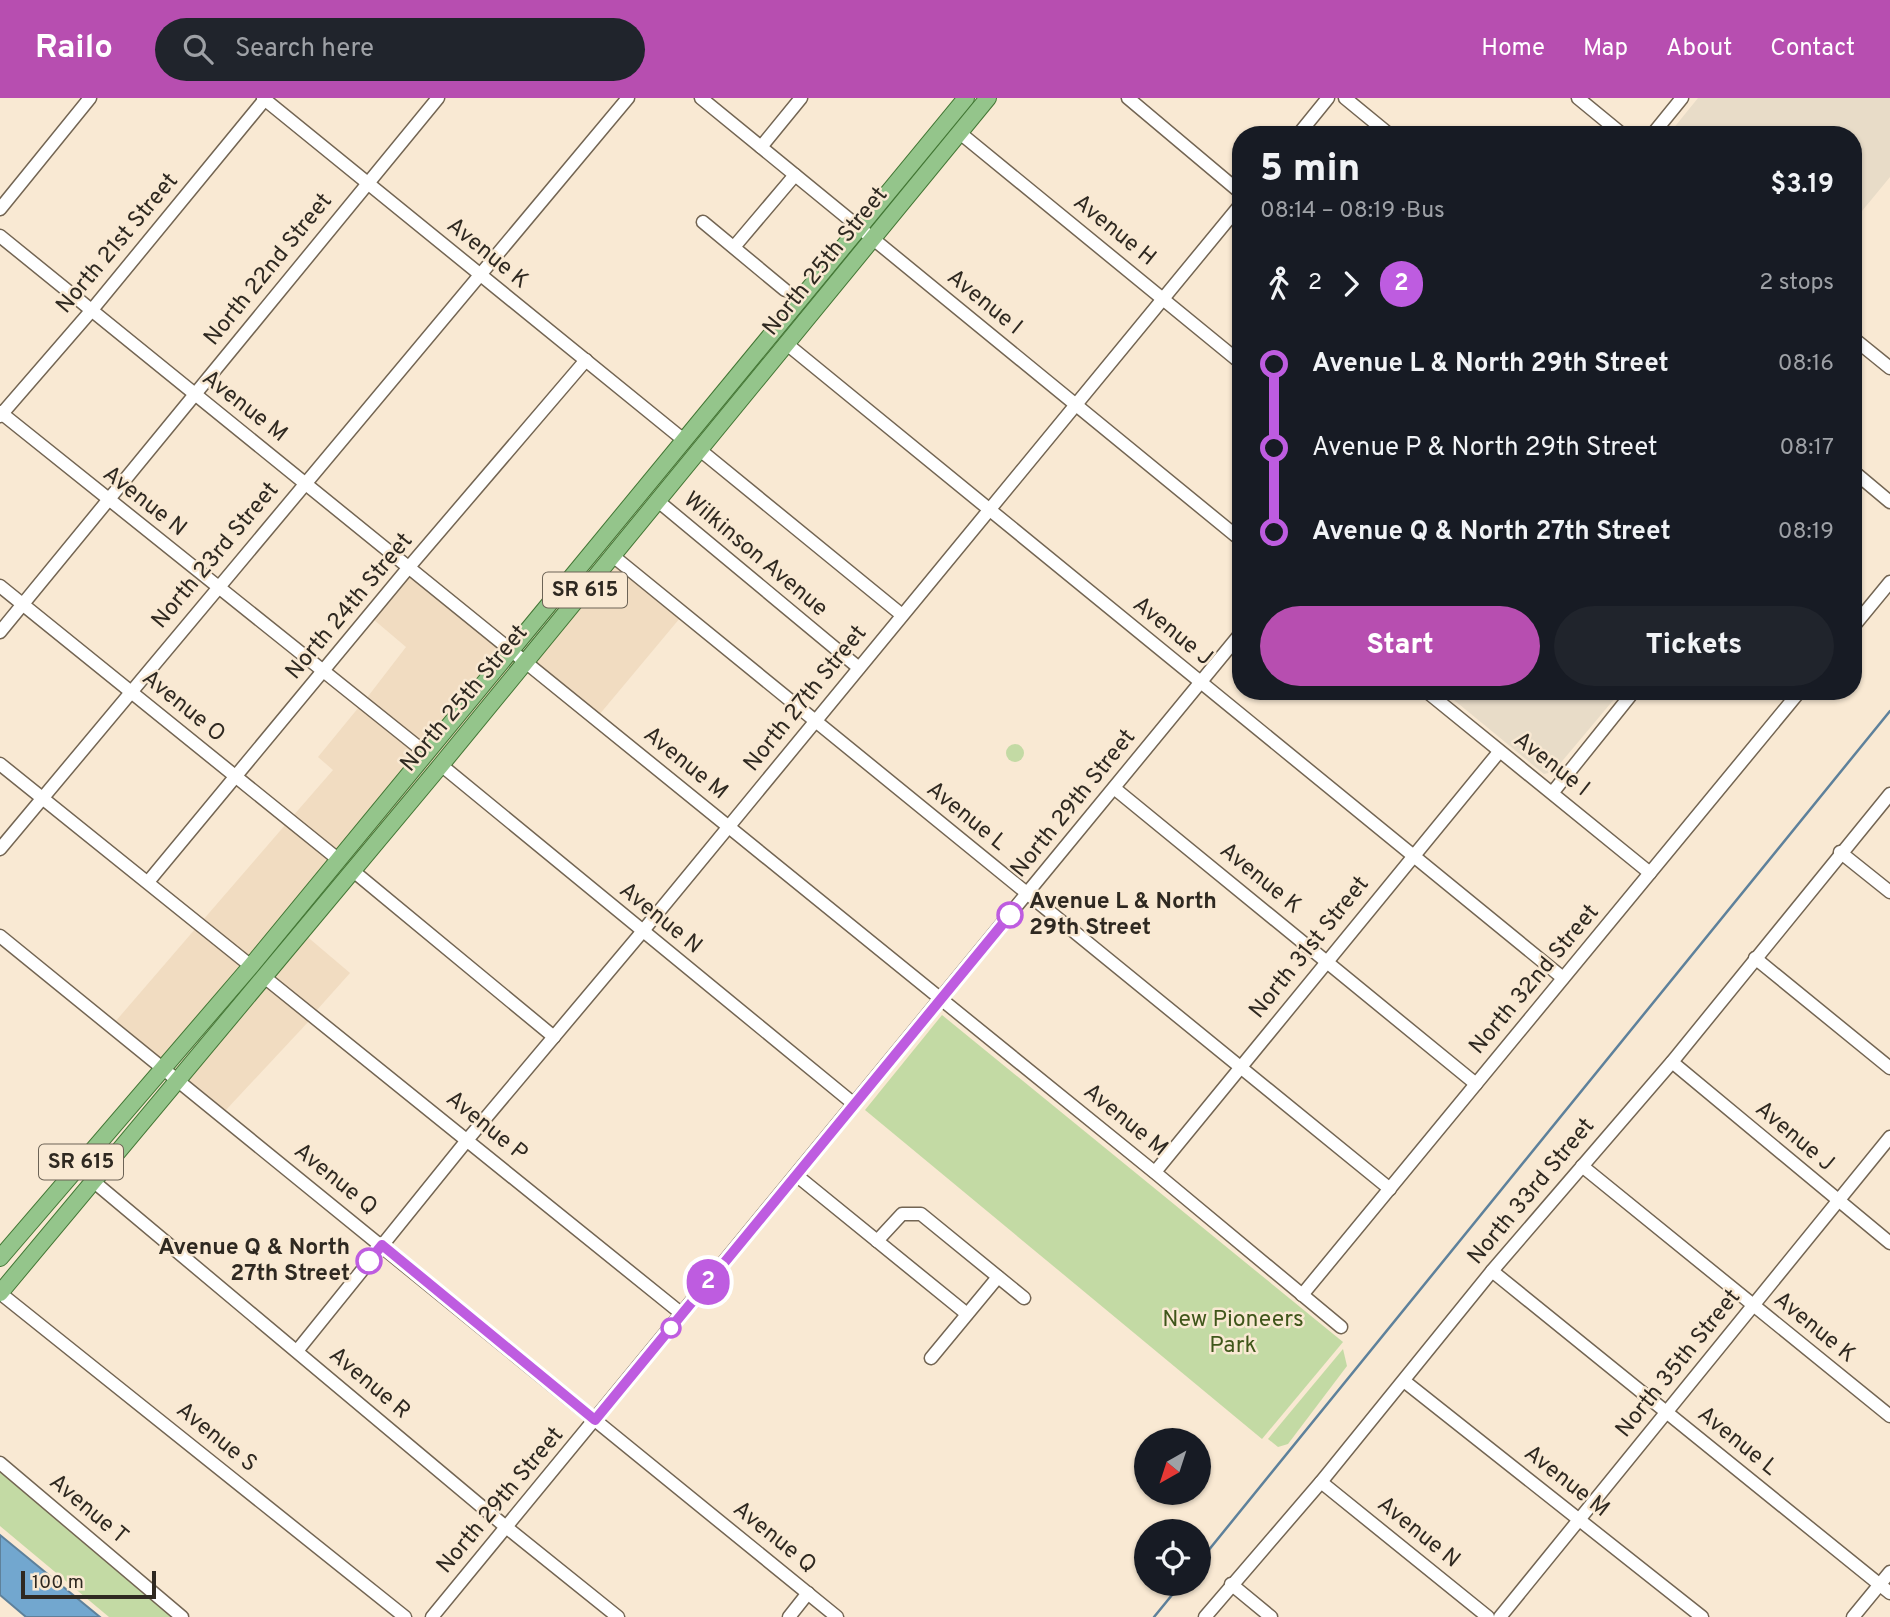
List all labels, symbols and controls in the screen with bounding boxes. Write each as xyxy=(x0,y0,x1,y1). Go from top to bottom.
search box xyxy=(155,18,645,81)
text: Railo xyxy=(35,28,113,70)
icon: search xyxy=(179,30,217,68)
text: Search here xyxy=(235,33,374,66)
text: Home xyxy=(1481,34,1545,64)
text: Map xyxy=(1583,34,1628,64)
text: About xyxy=(1666,34,1732,64)
text: Contact xyxy=(1770,34,1855,64)
text: 5 min xyxy=(1260,146,1360,195)
street label: North 21st Street xyxy=(51,168,185,320)
text: $3.19 xyxy=(1771,169,1834,202)
street label: North 25th Street xyxy=(757,182,895,342)
street label: North 22nd Street xyxy=(199,188,339,352)
street label: Avenue H xyxy=(1067,189,1161,273)
text: 08:14 – 08:19 · Bus xyxy=(1260,197,1445,226)
street label: Avenue K xyxy=(440,212,534,296)
street label: Avenue I xyxy=(940,264,1028,342)
icon: walk xyxy=(1260,265,1298,303)
icon: forward xyxy=(1332,265,1370,303)
text: 2 xyxy=(1308,269,1322,298)
text: 2 xyxy=(1394,269,1409,299)
text: 2 stops xyxy=(1759,269,1834,298)
text: Avenue L & North 29th Street xyxy=(1312,348,1669,381)
text: 08:16 xyxy=(1778,350,1834,379)
street label: Avenue M xyxy=(195,365,293,449)
text: Avenue P & North 29th Street xyxy=(1312,432,1658,465)
text: 08:17 xyxy=(1780,434,1834,463)
street label: Avenue N xyxy=(96,460,192,544)
street label: North 23rd Street xyxy=(146,477,286,635)
street label: Wilkinson Avenue xyxy=(677,486,833,624)
text: Avenue Q & North 27th Street xyxy=(1312,516,1671,549)
text: 08:19 xyxy=(1778,518,1834,547)
street label: North 24th Street xyxy=(280,528,420,686)
road number: SR 615 xyxy=(543,573,627,608)
street label: Avenue J xyxy=(1126,591,1218,673)
button: Start xyxy=(1260,606,1540,686)
button: Tickets xyxy=(1554,606,1834,686)
street label: North 25th Street xyxy=(395,620,535,778)
street label: North 27th Street xyxy=(738,620,874,778)
street label: Avenue O xyxy=(135,665,231,749)
street label: Avenue M xyxy=(637,721,733,807)
street label: North 29th Street xyxy=(1005,724,1143,884)
street label: Avenue I xyxy=(1507,726,1595,804)
street label: Avenue L xyxy=(920,776,1012,858)
street label: Avenue K xyxy=(1213,837,1307,921)
street label: North 31st Street xyxy=(1244,871,1376,1025)
street label: Avenue N xyxy=(613,877,707,961)
place label: Avenue L & North 29th Street xyxy=(1029,888,1217,943)
street label: North 32nd Street xyxy=(1464,899,1606,1061)
marker: Avenue L & North 29th Street xyxy=(997,902,1023,928)
street label: Avenue M xyxy=(1077,1078,1173,1164)
street label: Avenue P xyxy=(439,1085,533,1169)
street label: Avenue J xyxy=(1748,1095,1840,1179)
street label: North 33rd Street xyxy=(1462,1113,1602,1271)
street label: Avenue Q xyxy=(287,1138,383,1222)
road number: SR 615 xyxy=(39,1144,123,1180)
place label: Avenue Q & North 27th Street xyxy=(158,1234,350,1289)
marker: Avenue Q & North 27th Street xyxy=(356,1248,382,1274)
line badge: 2 xyxy=(685,1259,731,1305)
text: 2 xyxy=(701,1267,715,1297)
street label: North 35th Street xyxy=(1610,1284,1748,1444)
street label: Avenue K xyxy=(1767,1286,1861,1370)
park label: New Pioneers Park xyxy=(1162,1306,1304,1361)
unlabelled marker xyxy=(661,1318,681,1338)
street label: Avenue R xyxy=(322,1342,416,1426)
street label: Avenue S xyxy=(170,1396,262,1480)
street label: Avenue L xyxy=(1691,1401,1783,1483)
street label: North 29th Street xyxy=(431,1422,571,1580)
north arrow xyxy=(1134,1428,1211,1505)
map controls xyxy=(1134,1428,1211,1596)
street label: Avenue M xyxy=(1517,1440,1615,1524)
street label: Avenue T xyxy=(42,1468,134,1552)
street label: Avenue N xyxy=(1371,1491,1465,1575)
street label: Avenue Q xyxy=(726,1496,822,1580)
button: locate xyxy=(1134,1519,1211,1596)
scale bar xyxy=(21,1568,156,1600)
text: 100 m xyxy=(32,1571,84,1595)

